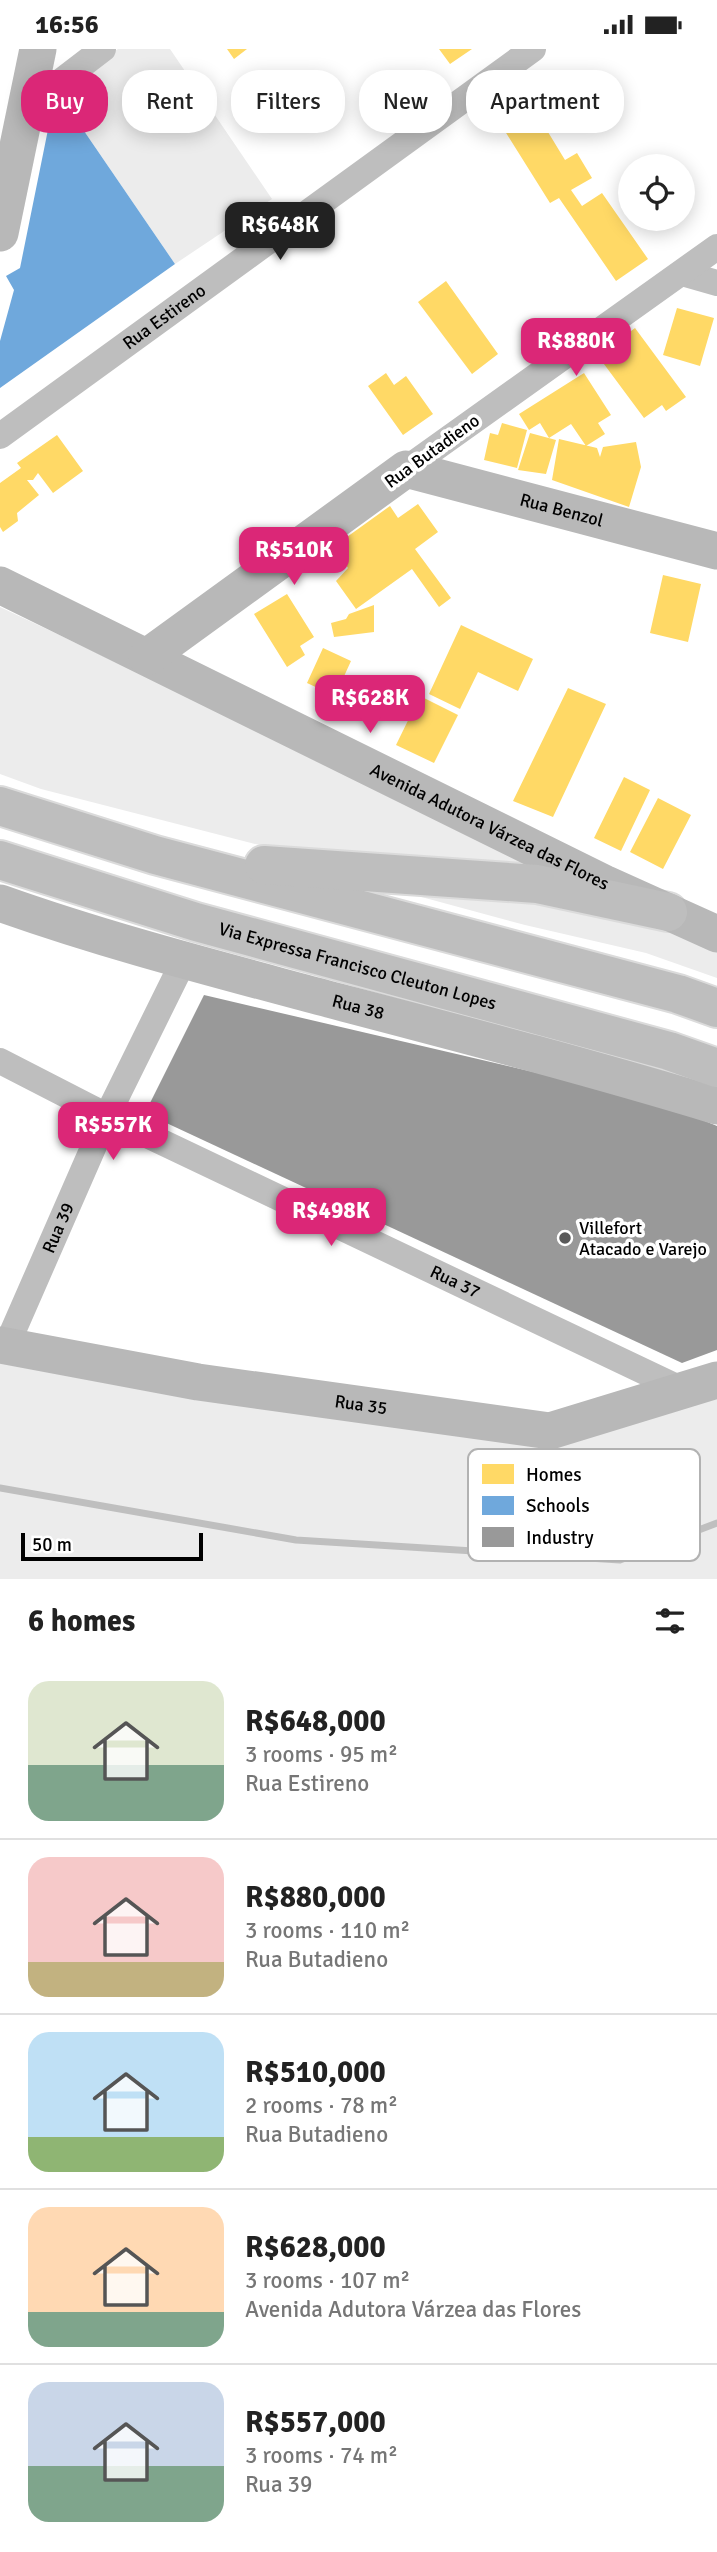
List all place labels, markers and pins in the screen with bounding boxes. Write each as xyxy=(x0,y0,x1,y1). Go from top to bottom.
pin: R$648K xyxy=(223,203,337,262)
pin: R$880K xyxy=(519,319,633,378)
pin: R$510K xyxy=(237,527,351,587)
pin: R$628K xyxy=(313,675,427,735)
pin: R$557K xyxy=(56,1103,170,1162)
pin: R$498K xyxy=(274,1189,388,1248)
place label: Villefort Atacado e Varejo xyxy=(579,1217,707,1260)
marker: Villefort Atacado e Varejo xyxy=(557,1230,573,1246)

